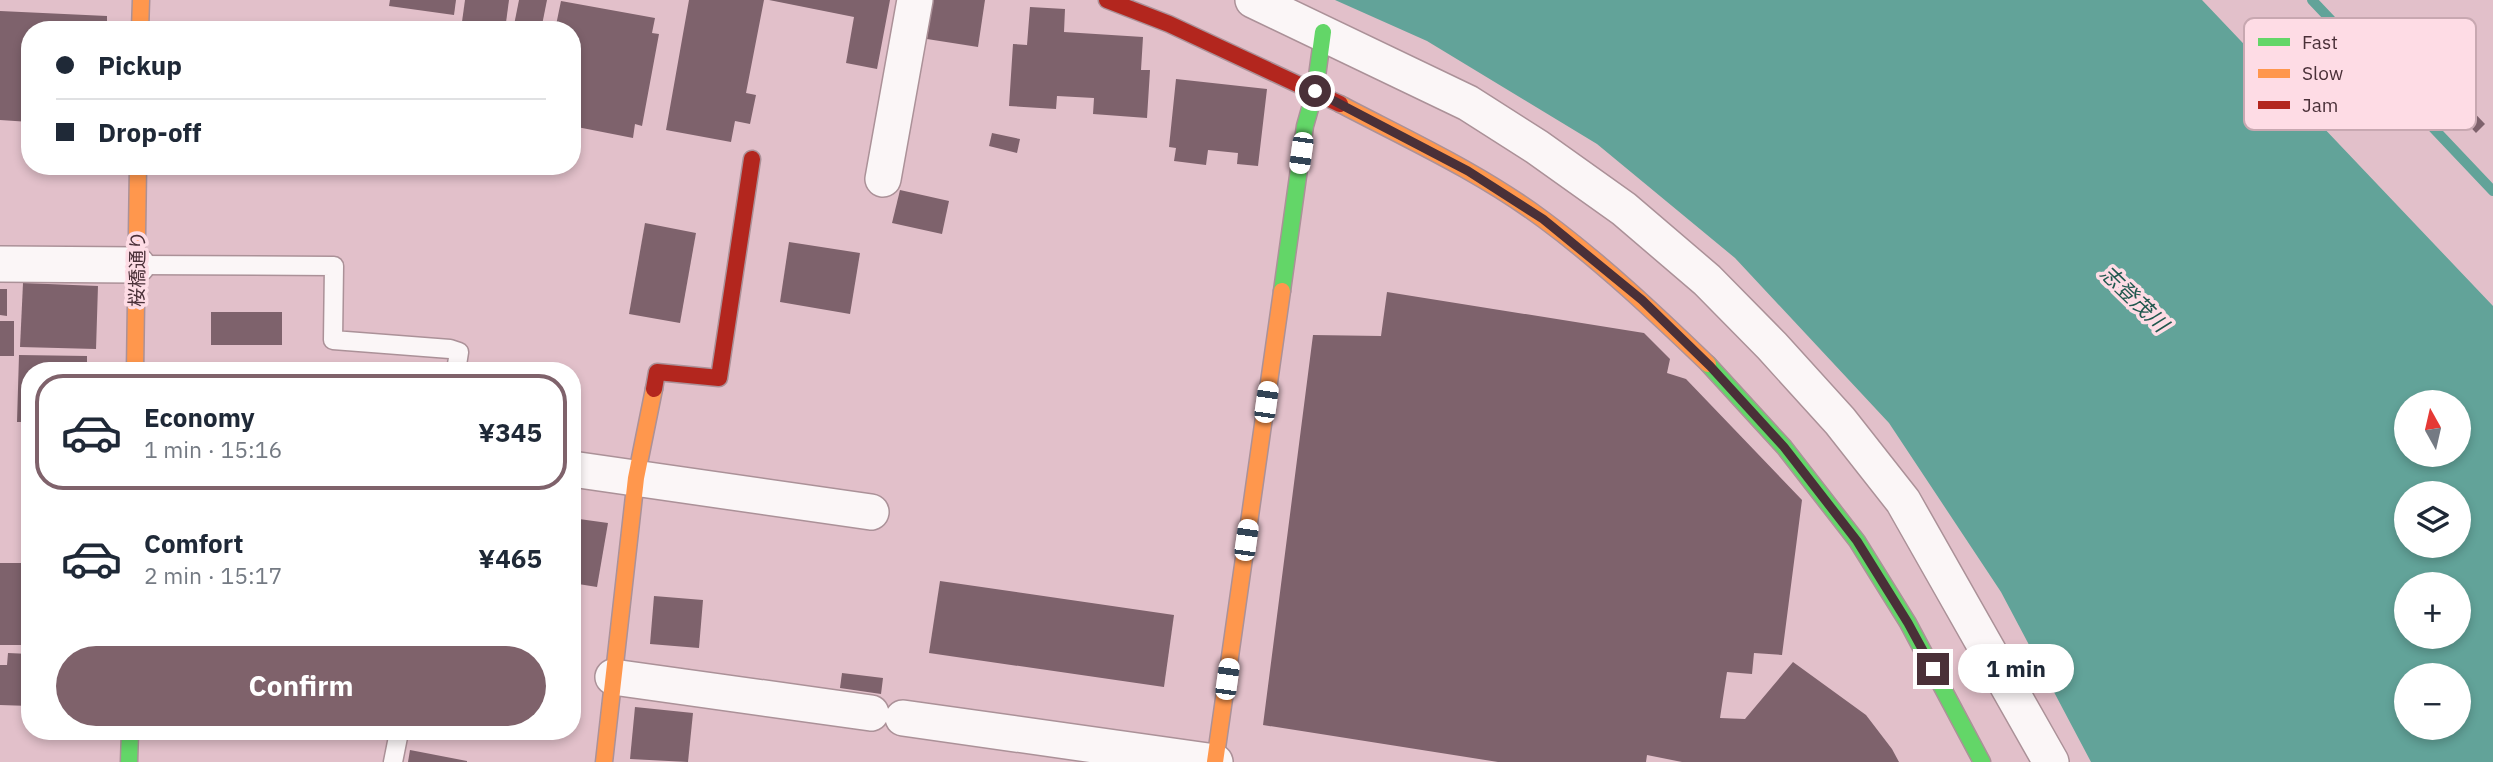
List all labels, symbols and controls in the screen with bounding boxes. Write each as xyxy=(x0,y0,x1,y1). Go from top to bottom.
legend xyxy=(2244,18,2476,130)
text: Fast xyxy=(2302,30,2338,54)
text: Pickup xyxy=(98,48,182,82)
text: Slow xyxy=(2302,61,2343,85)
route start xyxy=(1299,75,1331,107)
text: Jam xyxy=(2302,93,2338,117)
text: Drop-off xyxy=(98,115,201,149)
car xyxy=(1288,131,1315,175)
street label: 桜橋通り xyxy=(124,231,150,307)
water label: 志登茂川 xyxy=(2095,259,2176,339)
car xyxy=(1253,380,1280,424)
north arrow xyxy=(2394,390,2471,467)
map controls xyxy=(2394,390,2471,740)
text: Economy xyxy=(144,400,255,434)
icon: car xyxy=(60,401,123,464)
text: ¥345 xyxy=(478,415,542,449)
text: 1 min · 15:16 xyxy=(144,434,282,464)
button: layers xyxy=(2394,481,2471,558)
car xyxy=(1233,518,1260,562)
text: Comfort xyxy=(144,526,243,560)
icon: car xyxy=(60,527,123,590)
text: ¥465 xyxy=(478,541,542,575)
text: 2 min · 15:17 xyxy=(144,560,282,590)
button: + xyxy=(2394,572,2471,649)
callout: 1 min xyxy=(1958,644,2073,694)
button: Confirm xyxy=(56,646,546,726)
route end xyxy=(1917,653,1949,685)
text: 1 min xyxy=(1986,653,2046,683)
car xyxy=(1214,657,1241,701)
button: − xyxy=(2394,663,2471,740)

